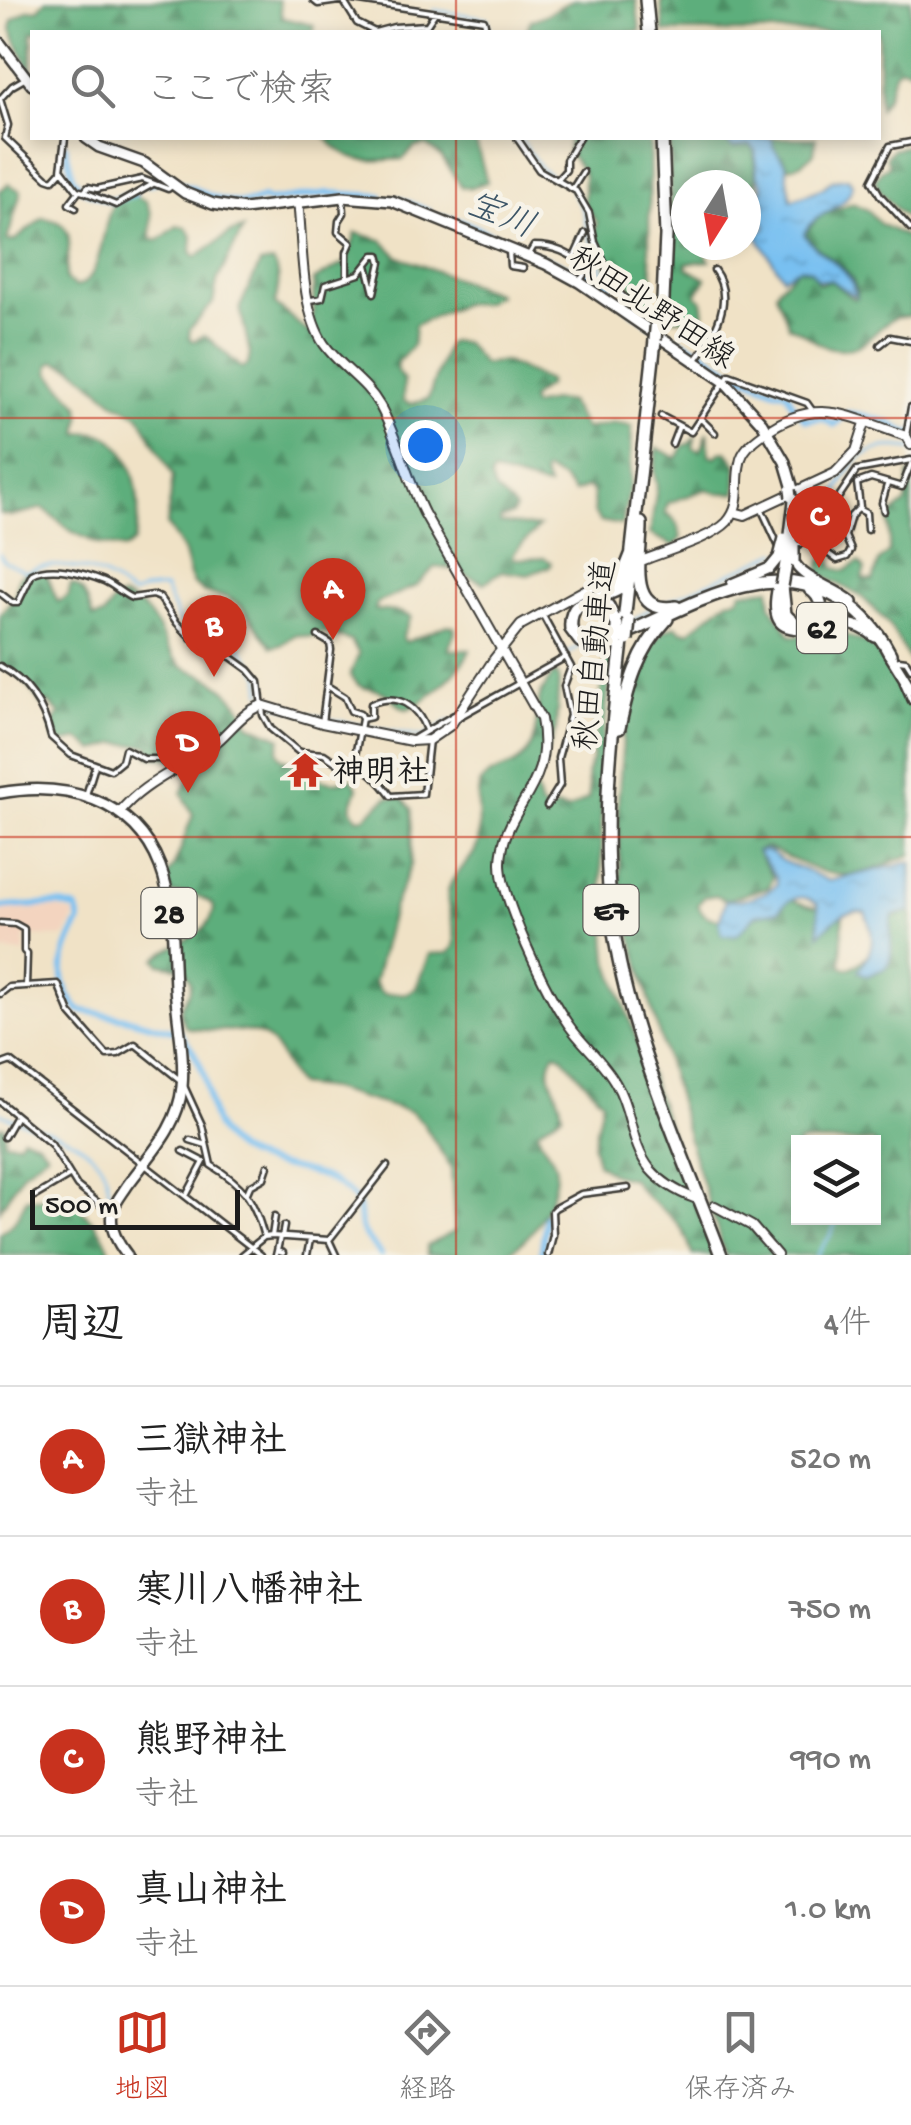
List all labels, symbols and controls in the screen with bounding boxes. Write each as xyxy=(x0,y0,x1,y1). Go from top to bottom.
search box xyxy=(30,30,881,140)
icon: search xyxy=(65,58,120,113)
text: ここで検索 xyxy=(145,71,335,115)
north arrow xyxy=(671,170,761,260)
water label: 宝川 xyxy=(460,185,540,250)
street label: 秋田北野田線 xyxy=(560,240,741,380)
your location xyxy=(400,420,451,471)
pin: C xyxy=(786,486,852,568)
pin: A xyxy=(300,558,366,640)
street label: 秋田自動車道 xyxy=(567,558,627,753)
pin: B xyxy=(182,594,246,677)
road number: 62 xyxy=(797,603,847,653)
pin: D xyxy=(156,710,220,793)
temple icon: 神明社 xyxy=(286,751,324,789)
place label: 神明社 xyxy=(333,755,429,794)
road number: E7 xyxy=(584,885,638,935)
road number: 28 xyxy=(142,888,196,938)
map controls xyxy=(791,1135,881,1225)
button: layers xyxy=(791,1135,881,1225)
scale bar xyxy=(30,1185,240,1230)
text: 500 m xyxy=(45,1191,118,1224)
text: 周辺 xyxy=(40,1304,124,1353)
text: 4件 xyxy=(824,1307,871,1345)
text: 三獄神社 xyxy=(135,1422,287,1466)
text: A xyxy=(63,1442,82,1480)
text: 520 m xyxy=(790,1442,871,1480)
text: 寺社 xyxy=(135,1478,199,1516)
text: 寒川八幡神社 xyxy=(135,1572,363,1616)
text: B xyxy=(64,1592,81,1630)
text: 750 m xyxy=(789,1592,871,1630)
text: 寺社 xyxy=(135,1628,199,1666)
text: 熊野神社 xyxy=(135,1722,287,1766)
text: C xyxy=(64,1742,81,1780)
text: 990 m xyxy=(790,1742,871,1780)
text: 寺社 xyxy=(135,1778,199,1816)
text: 真山神社 xyxy=(135,1872,287,1916)
text: D xyxy=(62,1892,83,1930)
text: 1.0 km xyxy=(785,1892,871,1930)
text: 寺社 xyxy=(135,1928,199,1966)
tab: 地図 xyxy=(114,2005,171,2108)
tab: 経路 xyxy=(399,2005,456,2108)
tab: 保存済み xyxy=(684,2005,797,2108)

